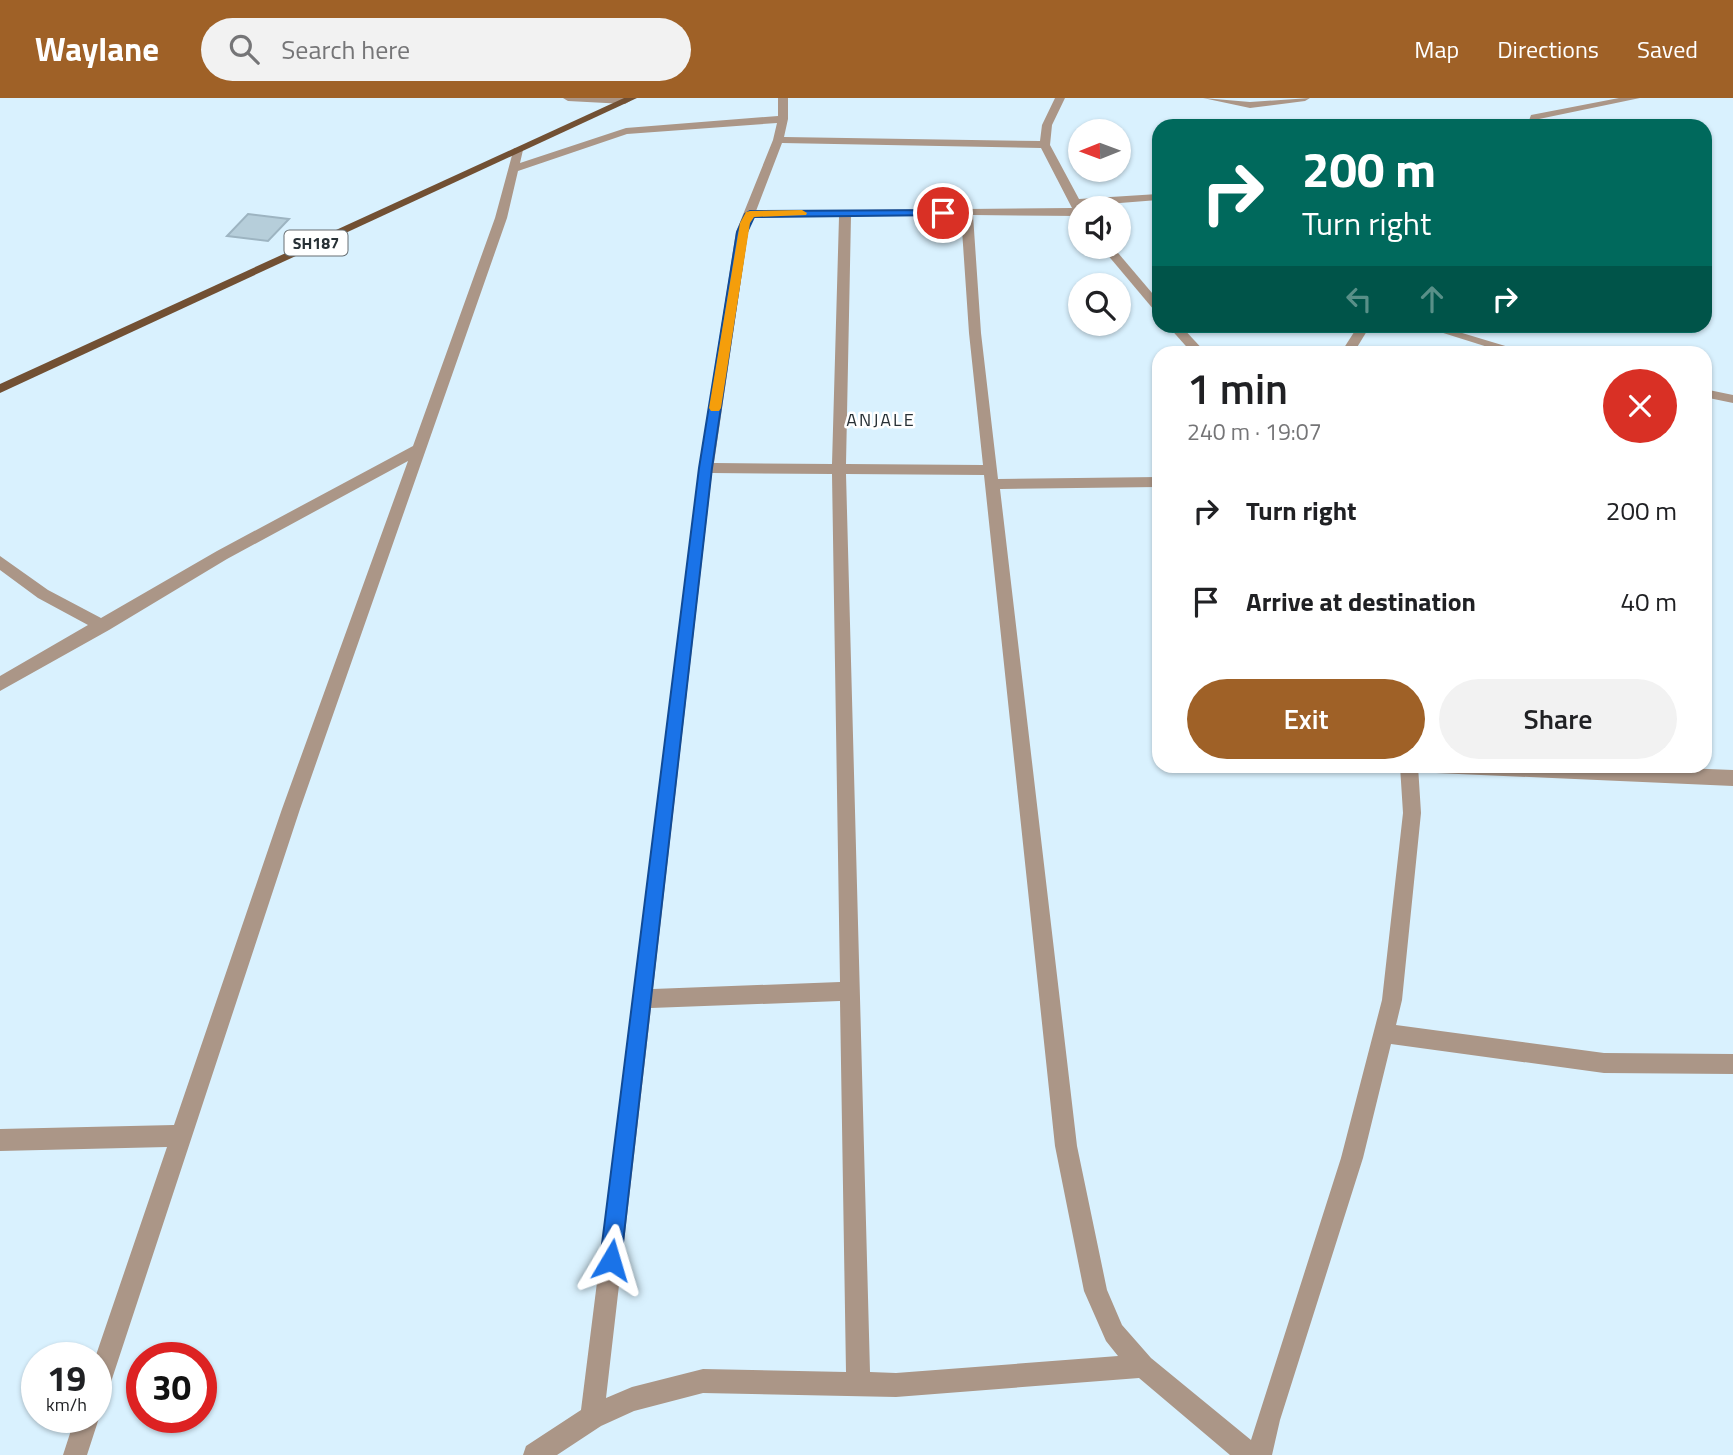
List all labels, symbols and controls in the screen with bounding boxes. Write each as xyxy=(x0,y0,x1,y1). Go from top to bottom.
search box xyxy=(201,18,691,81)
text: Waylane xyxy=(35,24,159,74)
icon: search xyxy=(225,30,263,68)
text: Search here xyxy=(281,30,410,69)
text: Map xyxy=(1414,31,1459,67)
text: Directions xyxy=(1497,31,1599,67)
text: Saved xyxy=(1637,31,1698,67)
north arrow xyxy=(1068,119,1130,182)
map controls xyxy=(1068,119,1131,336)
text: 200 m xyxy=(1302,131,1436,206)
icon: right xyxy=(1187,147,1278,238)
pin xyxy=(913,183,973,243)
icon: arrive xyxy=(924,194,962,232)
button: sound xyxy=(1068,196,1131,259)
text: Turn right xyxy=(1302,199,1431,247)
road number: SH187 xyxy=(284,230,348,256)
button: search xyxy=(1068,273,1131,336)
icon: left xyxy=(1340,280,1378,318)
icon: ahead xyxy=(1413,280,1451,318)
icon: right xyxy=(1486,280,1524,318)
text: 1 min xyxy=(1187,356,1288,420)
button: close xyxy=(1603,369,1677,443)
district label: ANJALE xyxy=(846,406,916,433)
text: 240 m · 19:07 xyxy=(1187,414,1322,449)
text: Turn right xyxy=(1246,491,1357,530)
text: 200 m xyxy=(1606,491,1677,530)
icon: right xyxy=(1187,492,1225,530)
text: Arrive at destination xyxy=(1246,582,1476,621)
text: 40 m xyxy=(1620,582,1677,621)
icon: arrive xyxy=(1187,583,1225,621)
button: Exit xyxy=(1187,679,1425,759)
button: Share xyxy=(1439,679,1677,759)
position arrow xyxy=(574,1223,648,1297)
speed limit sign: 30 xyxy=(126,1342,217,1433)
text: 19 xyxy=(47,1351,86,1405)
text: km/h xyxy=(46,1391,87,1418)

